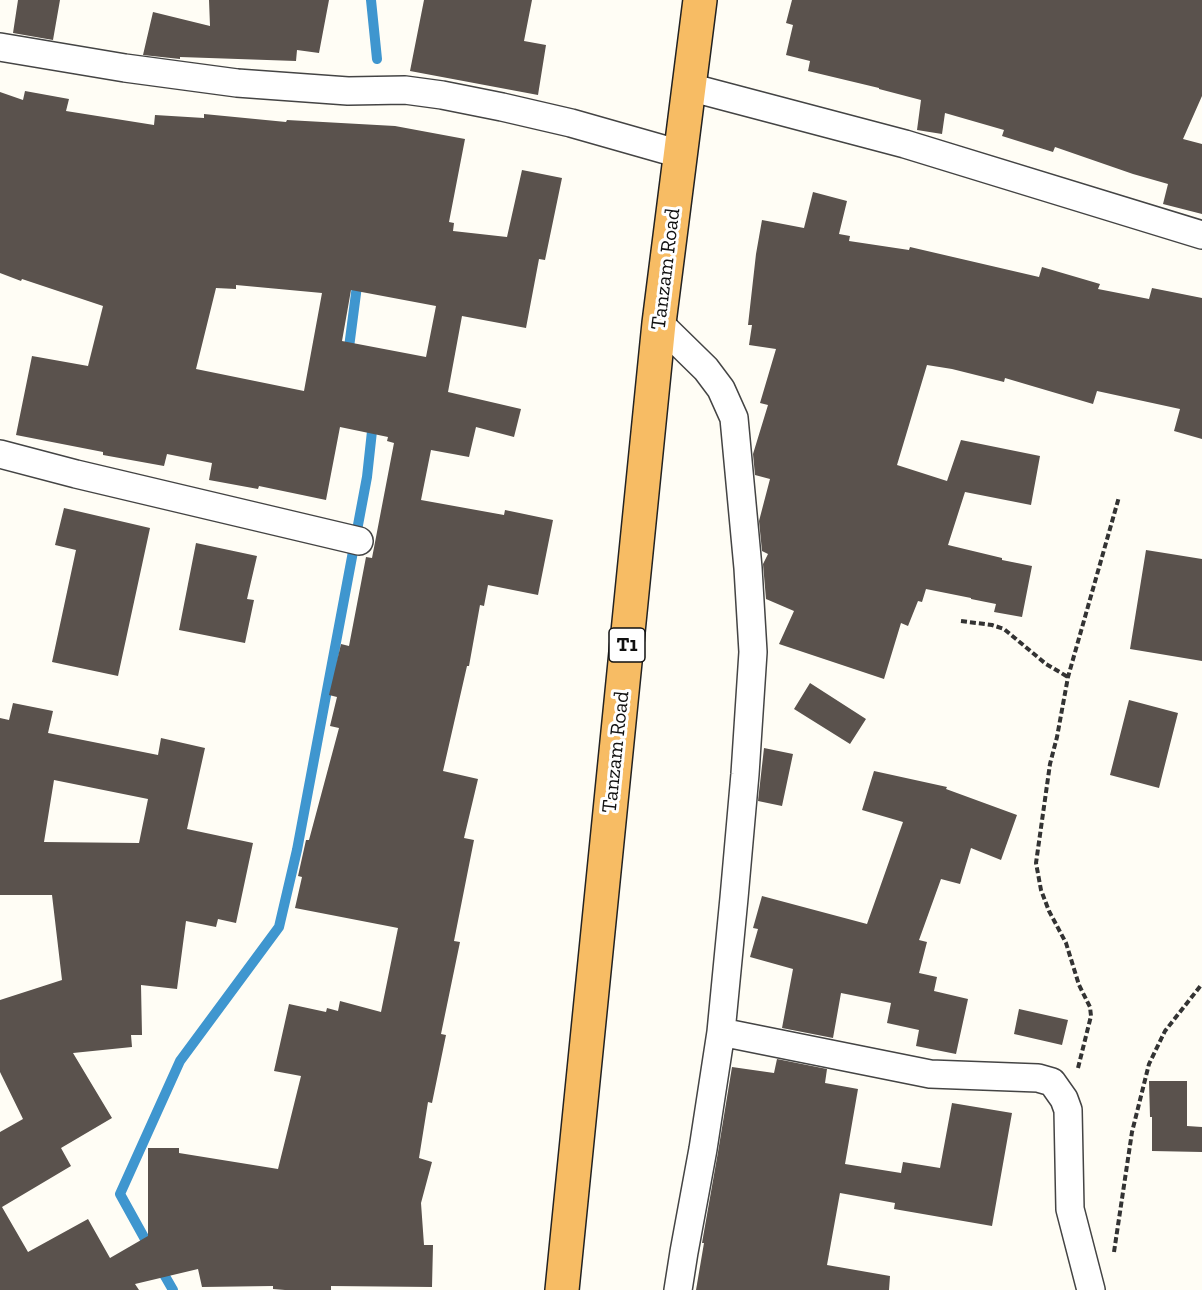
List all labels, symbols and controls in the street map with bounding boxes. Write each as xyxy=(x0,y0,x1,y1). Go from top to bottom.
street label: Tanzam Road xyxy=(646,207,686,331)
road number: T1 xyxy=(609,628,645,662)
street label: Tanzam Road xyxy=(597,690,635,814)

